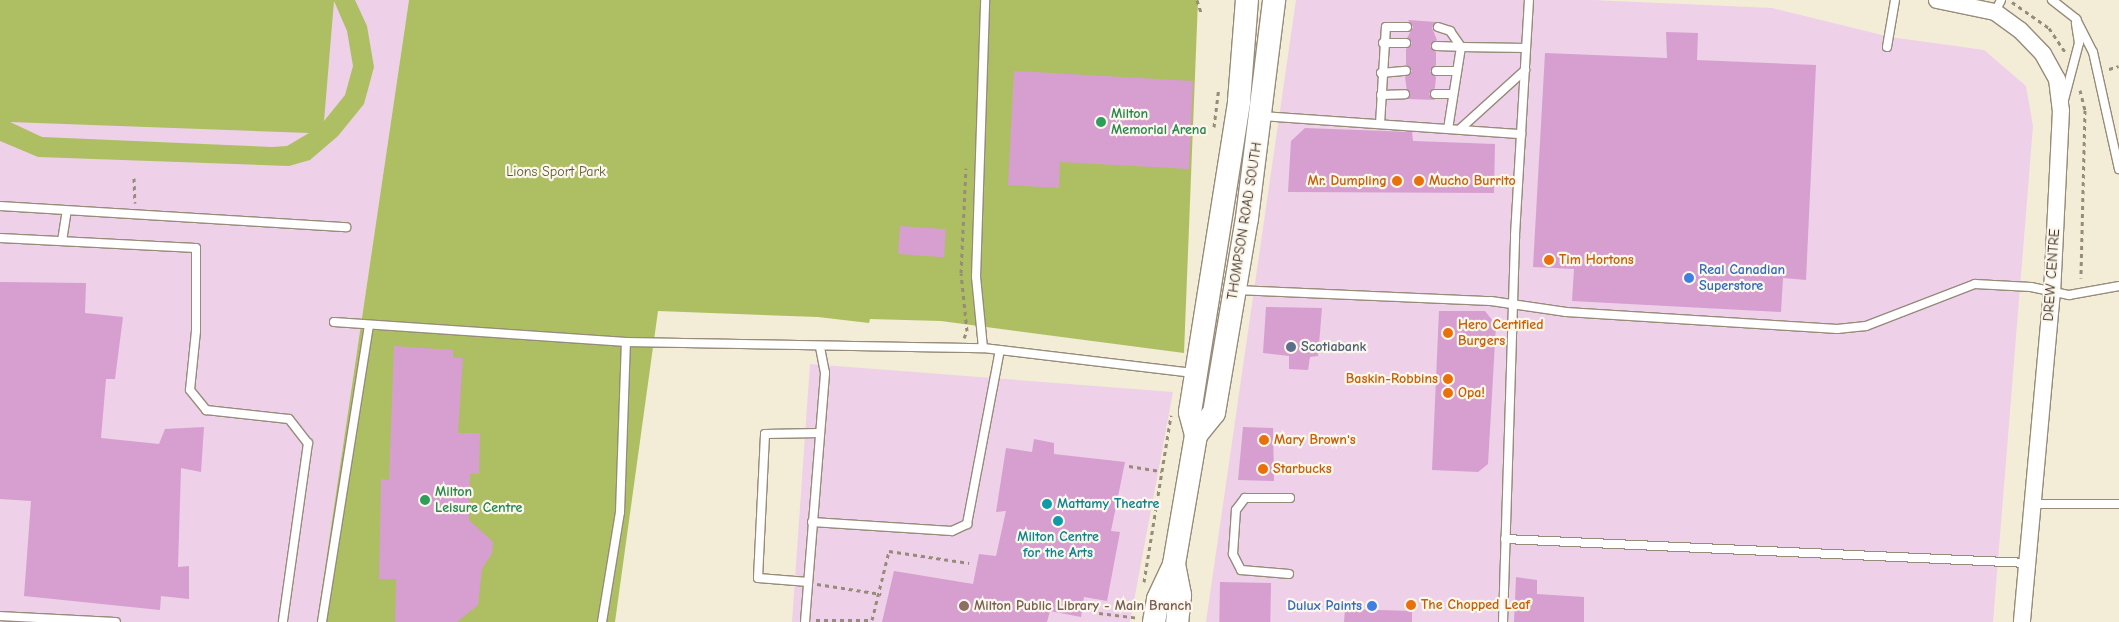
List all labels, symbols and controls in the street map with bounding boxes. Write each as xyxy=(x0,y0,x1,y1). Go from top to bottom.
place label: Milton Memorial Arena xyxy=(1111,106,1207,138)
marker: Milton Memorial Arena xyxy=(1095,116,1107,128)
street label: THOMPSON ROAD SOUTH xyxy=(1224,141,1266,301)
park label: Lions Sport Park xyxy=(506,164,606,180)
place label: Mr. Dumpling xyxy=(1308,173,1387,189)
place label: Mucho Burrito xyxy=(1429,173,1516,189)
marker: Mr. Dumpling xyxy=(1391,175,1403,187)
marker: Mucho Burrito xyxy=(1413,175,1425,187)
street label: DREW CENTRE xyxy=(2040,228,2064,322)
place label: Tim Hortons xyxy=(1559,252,1634,268)
marker: Tim Hortons xyxy=(1543,254,1555,266)
place label: Real Canadian Superstore xyxy=(1699,262,1785,294)
marker: Real Canadian Superstore xyxy=(1683,272,1695,284)
place label: Hero Certified Burgers xyxy=(1458,317,1544,350)
marker: Hero Certified Burgers xyxy=(1442,327,1454,339)
place label: Scotiabank xyxy=(1301,339,1366,355)
marker: Scotiabank xyxy=(1285,341,1297,353)
place label: Baskin-Robbins xyxy=(1346,371,1438,387)
marker: Baskin-Robbins xyxy=(1442,373,1454,385)
place label: Opa! xyxy=(1458,385,1485,401)
marker: Opa! xyxy=(1442,387,1454,399)
place label: Mary Brown's xyxy=(1274,432,1356,448)
marker: Mary Brown's xyxy=(1258,434,1270,446)
place label: Starbucks xyxy=(1273,461,1332,477)
marker: Starbucks xyxy=(1257,463,1269,475)
place label: Milton Leisure Centre xyxy=(435,484,522,516)
marker: Milton Leisure Centre xyxy=(419,494,431,506)
place label: Mattamy Theatre xyxy=(1057,496,1159,512)
marker: Mattamy Theatre xyxy=(1041,498,1053,510)
marker: Milton Centre for the Arts xyxy=(1052,515,1064,527)
place label: Milton Centre for the Arts xyxy=(1017,529,1099,562)
place label: The Chopped Leaf xyxy=(1421,597,1530,613)
place label: Milton Public Library - Main Branch xyxy=(974,598,1192,614)
place label: Dulux Paints xyxy=(1287,598,1362,614)
marker: The Chopped Leaf xyxy=(1405,599,1417,611)
marker: Milton Public Library - Main Branch xyxy=(958,600,970,612)
marker: Dulux Paints xyxy=(1366,600,1378,612)

